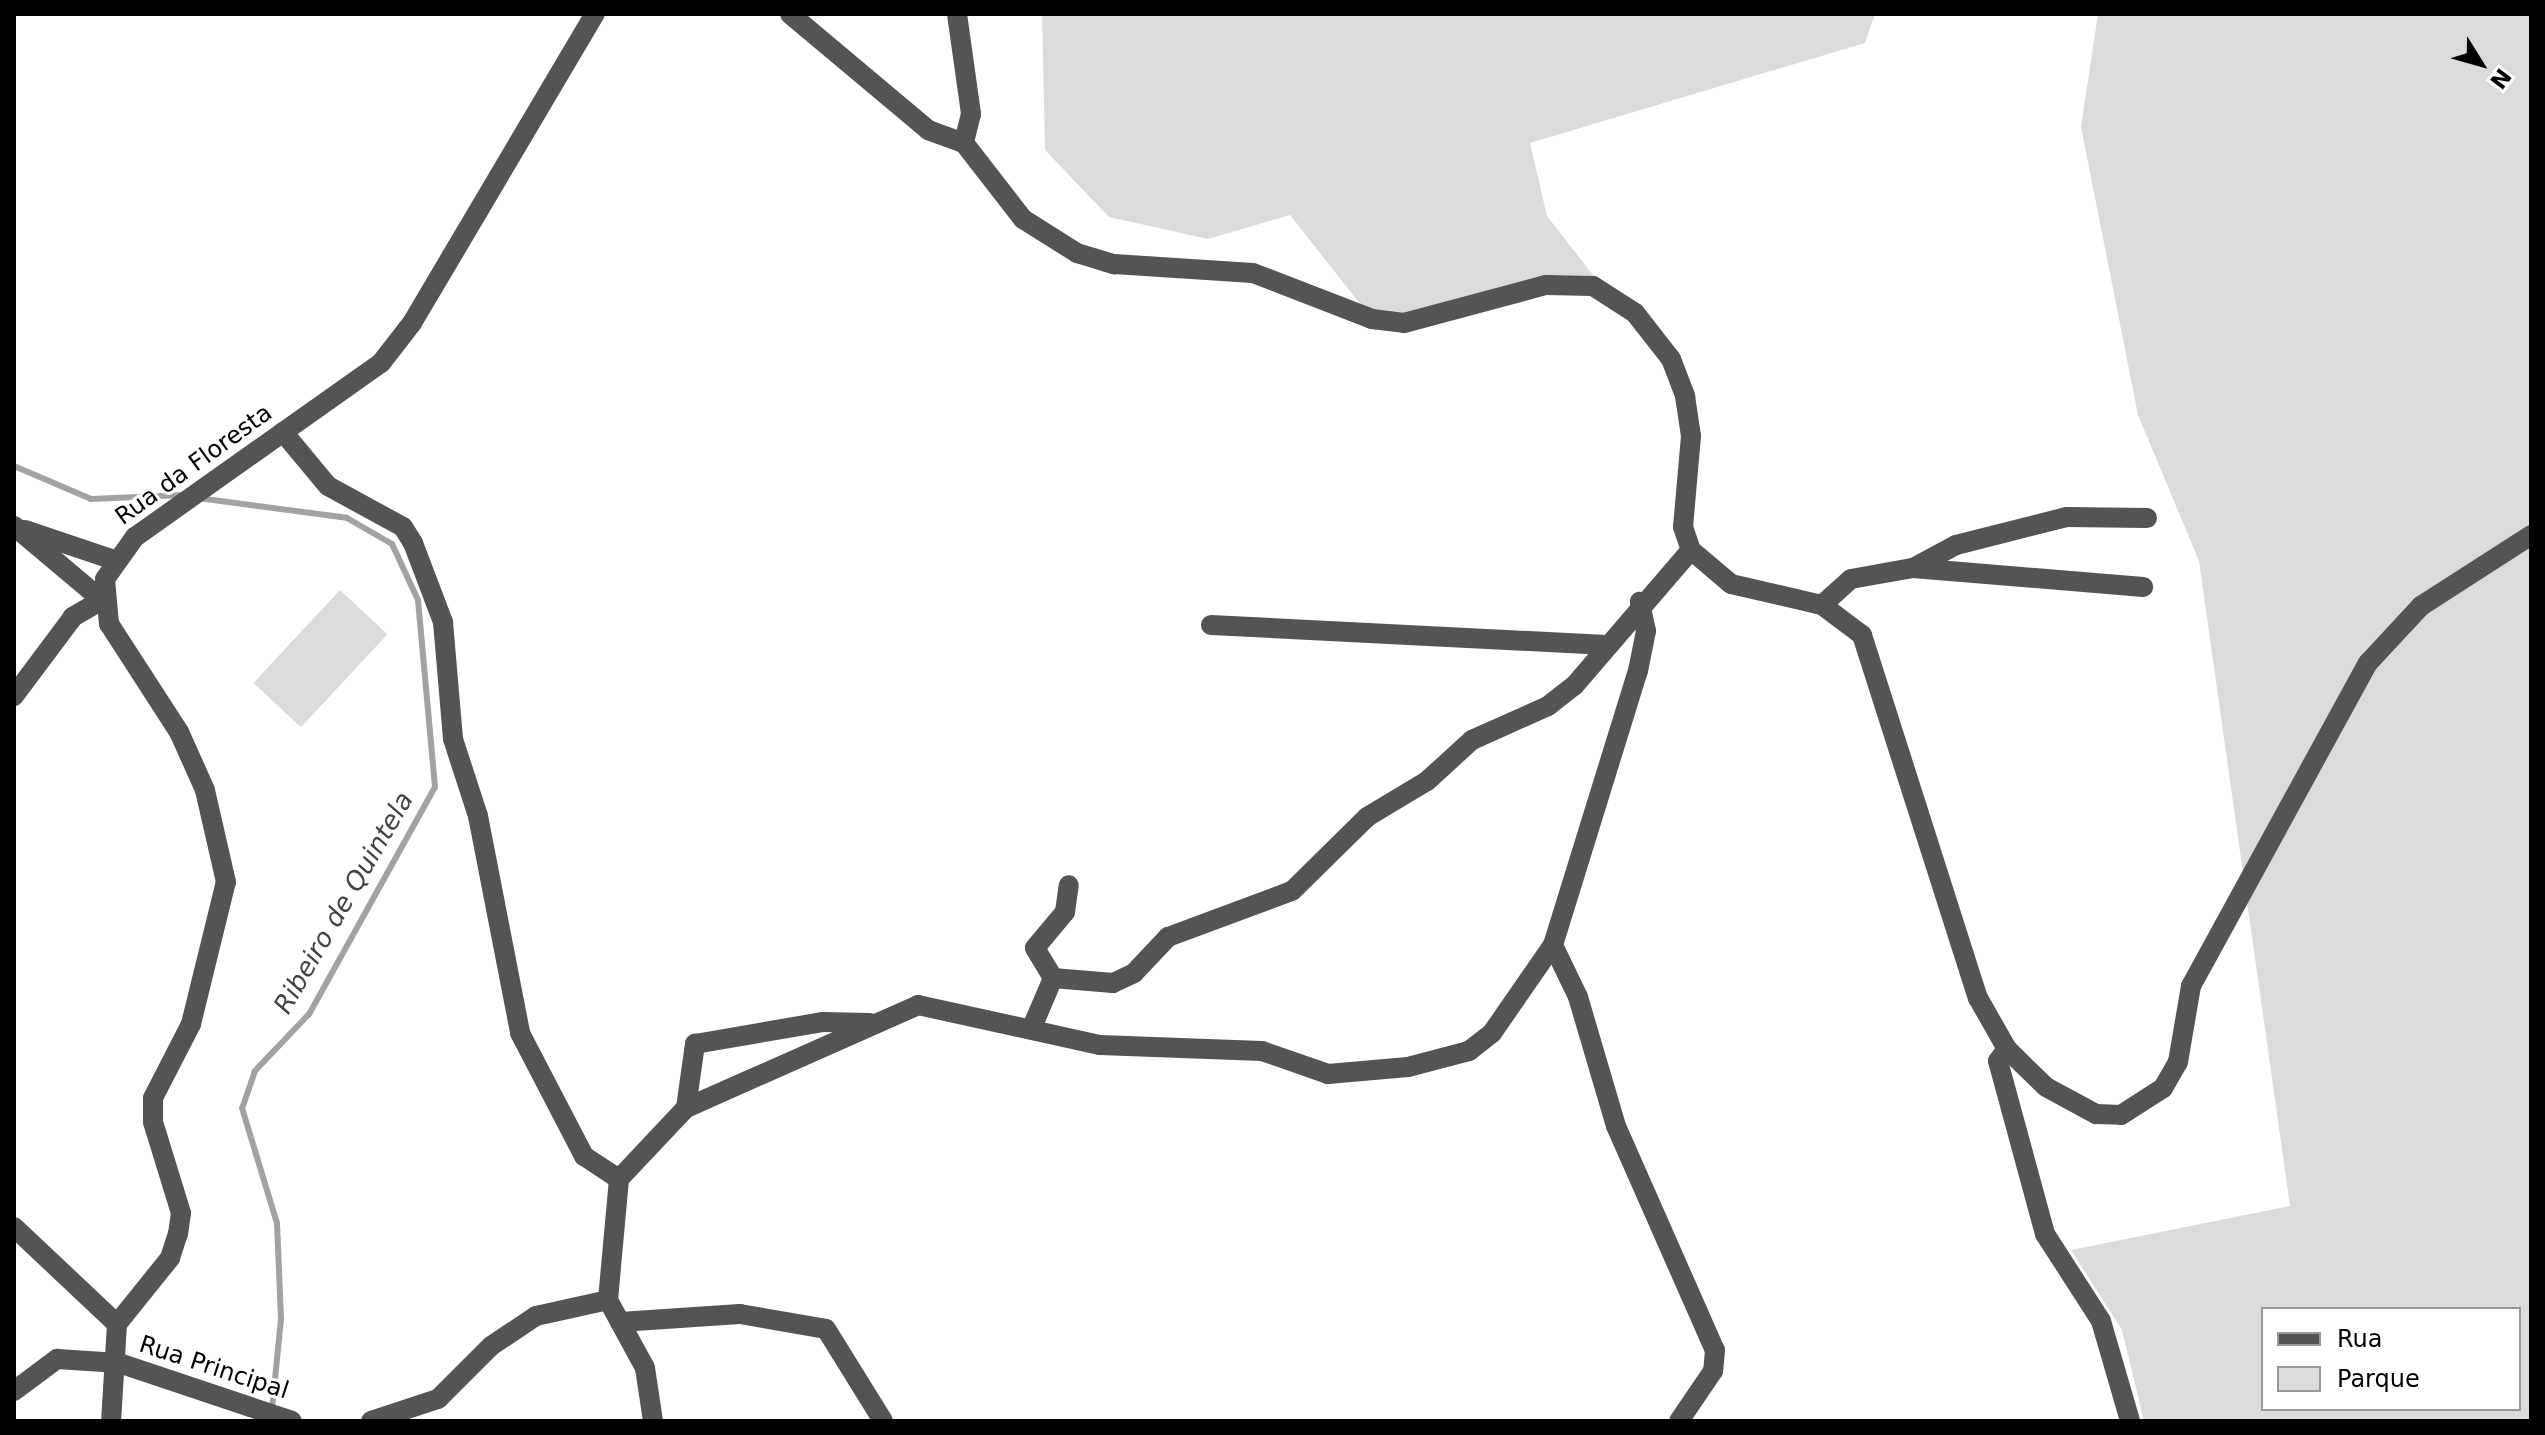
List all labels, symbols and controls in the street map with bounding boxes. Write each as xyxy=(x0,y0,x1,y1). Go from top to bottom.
north arrow xyxy=(2441,24,2521,104)
text: N xyxy=(2485,64,2516,94)
street label: Rua da Floresta xyxy=(110,399,278,531)
water label: Ribeiro de Quintela xyxy=(268,787,420,1019)
legend xyxy=(2261,1307,2521,1411)
text: Rua xyxy=(2337,1325,2383,1353)
street label: Rua Principal xyxy=(136,1330,292,1406)
text: Parque xyxy=(2337,1365,2420,1393)

